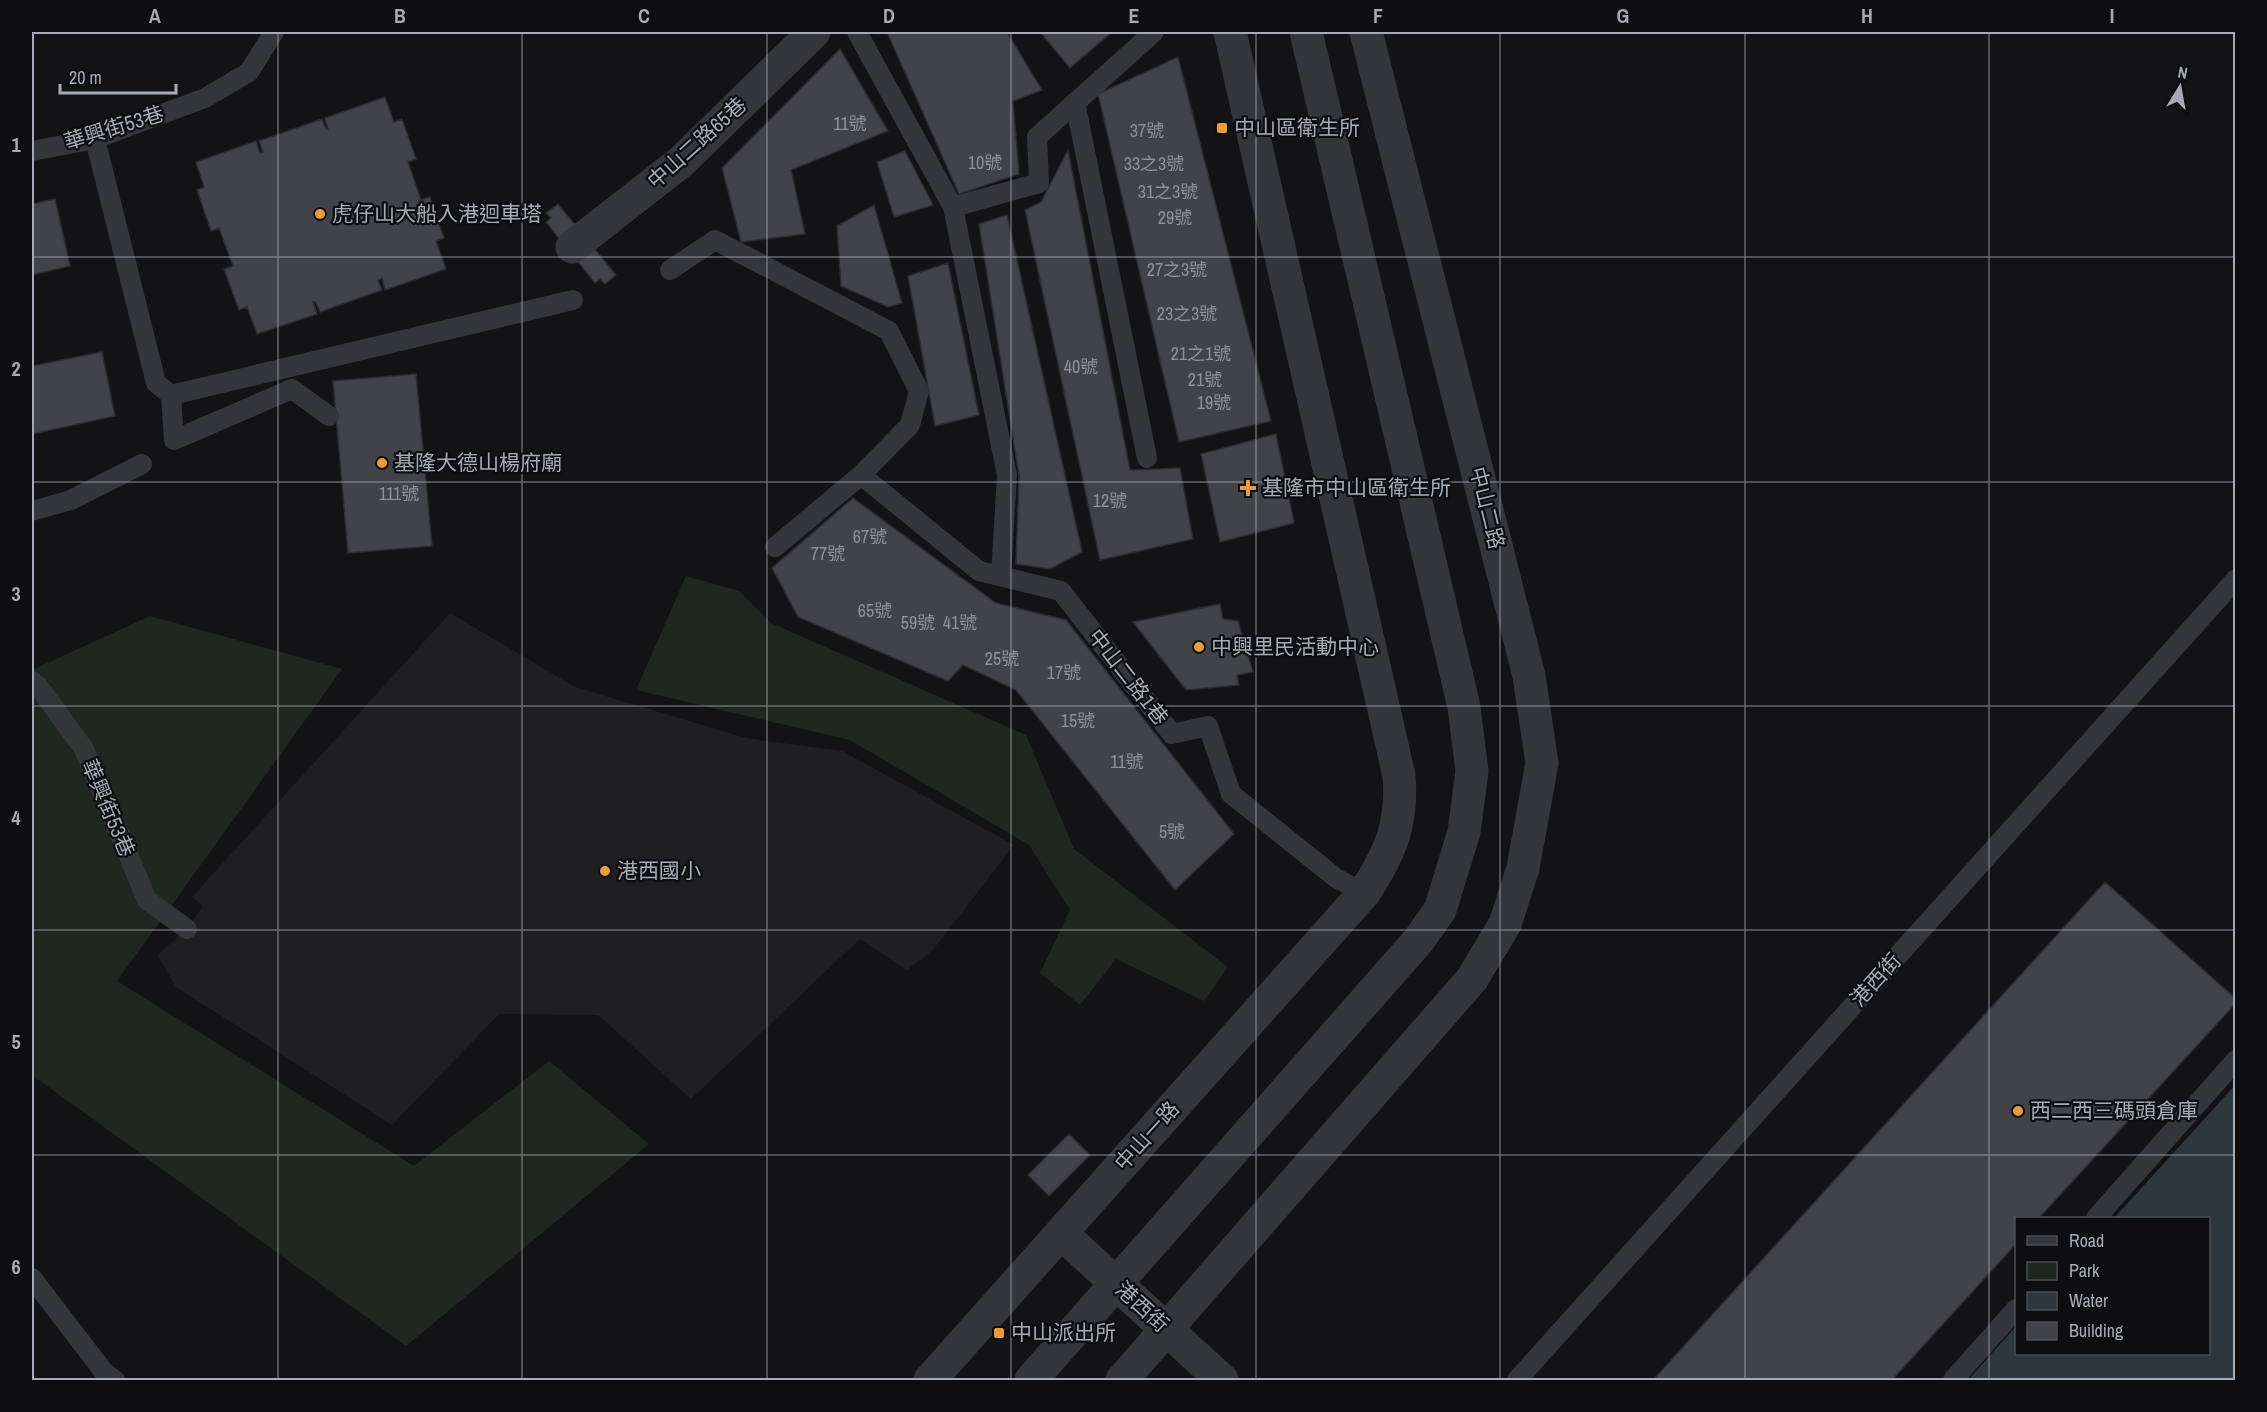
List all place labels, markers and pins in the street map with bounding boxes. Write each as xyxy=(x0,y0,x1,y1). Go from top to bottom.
place label: 中山區衛生所 xyxy=(1234,113,1360,142)
marker: 中山區衛生所 xyxy=(1215,121,1229,135)
place label: 虎仔山大船入港迴車塔 xyxy=(332,199,542,228)
marker: 虎仔山大船入港迴車塔 xyxy=(313,207,327,221)
place label: 基隆大德山楊府廟 xyxy=(394,448,562,477)
marker: 基隆大德山楊府廟 xyxy=(375,456,389,470)
place label: 基隆市中山區衛生所 xyxy=(1262,473,1451,502)
marker: 基隆市中山區衛生所 xyxy=(1239,479,1257,497)
place label: 中興里民活動中心 xyxy=(1211,632,1379,661)
marker: 中興里民活動中心 xyxy=(1192,640,1206,654)
place label: 港西國小 xyxy=(617,856,701,885)
marker: 港西國小 xyxy=(598,864,612,878)
place label: 西二西三碼頭倉庫 xyxy=(2030,1096,2198,1125)
marker: 西二西三碼頭倉庫 xyxy=(2011,1104,2025,1118)
place label: 中山派出所 xyxy=(1011,1318,1116,1347)
marker: 中山派出所 xyxy=(992,1326,1006,1340)

